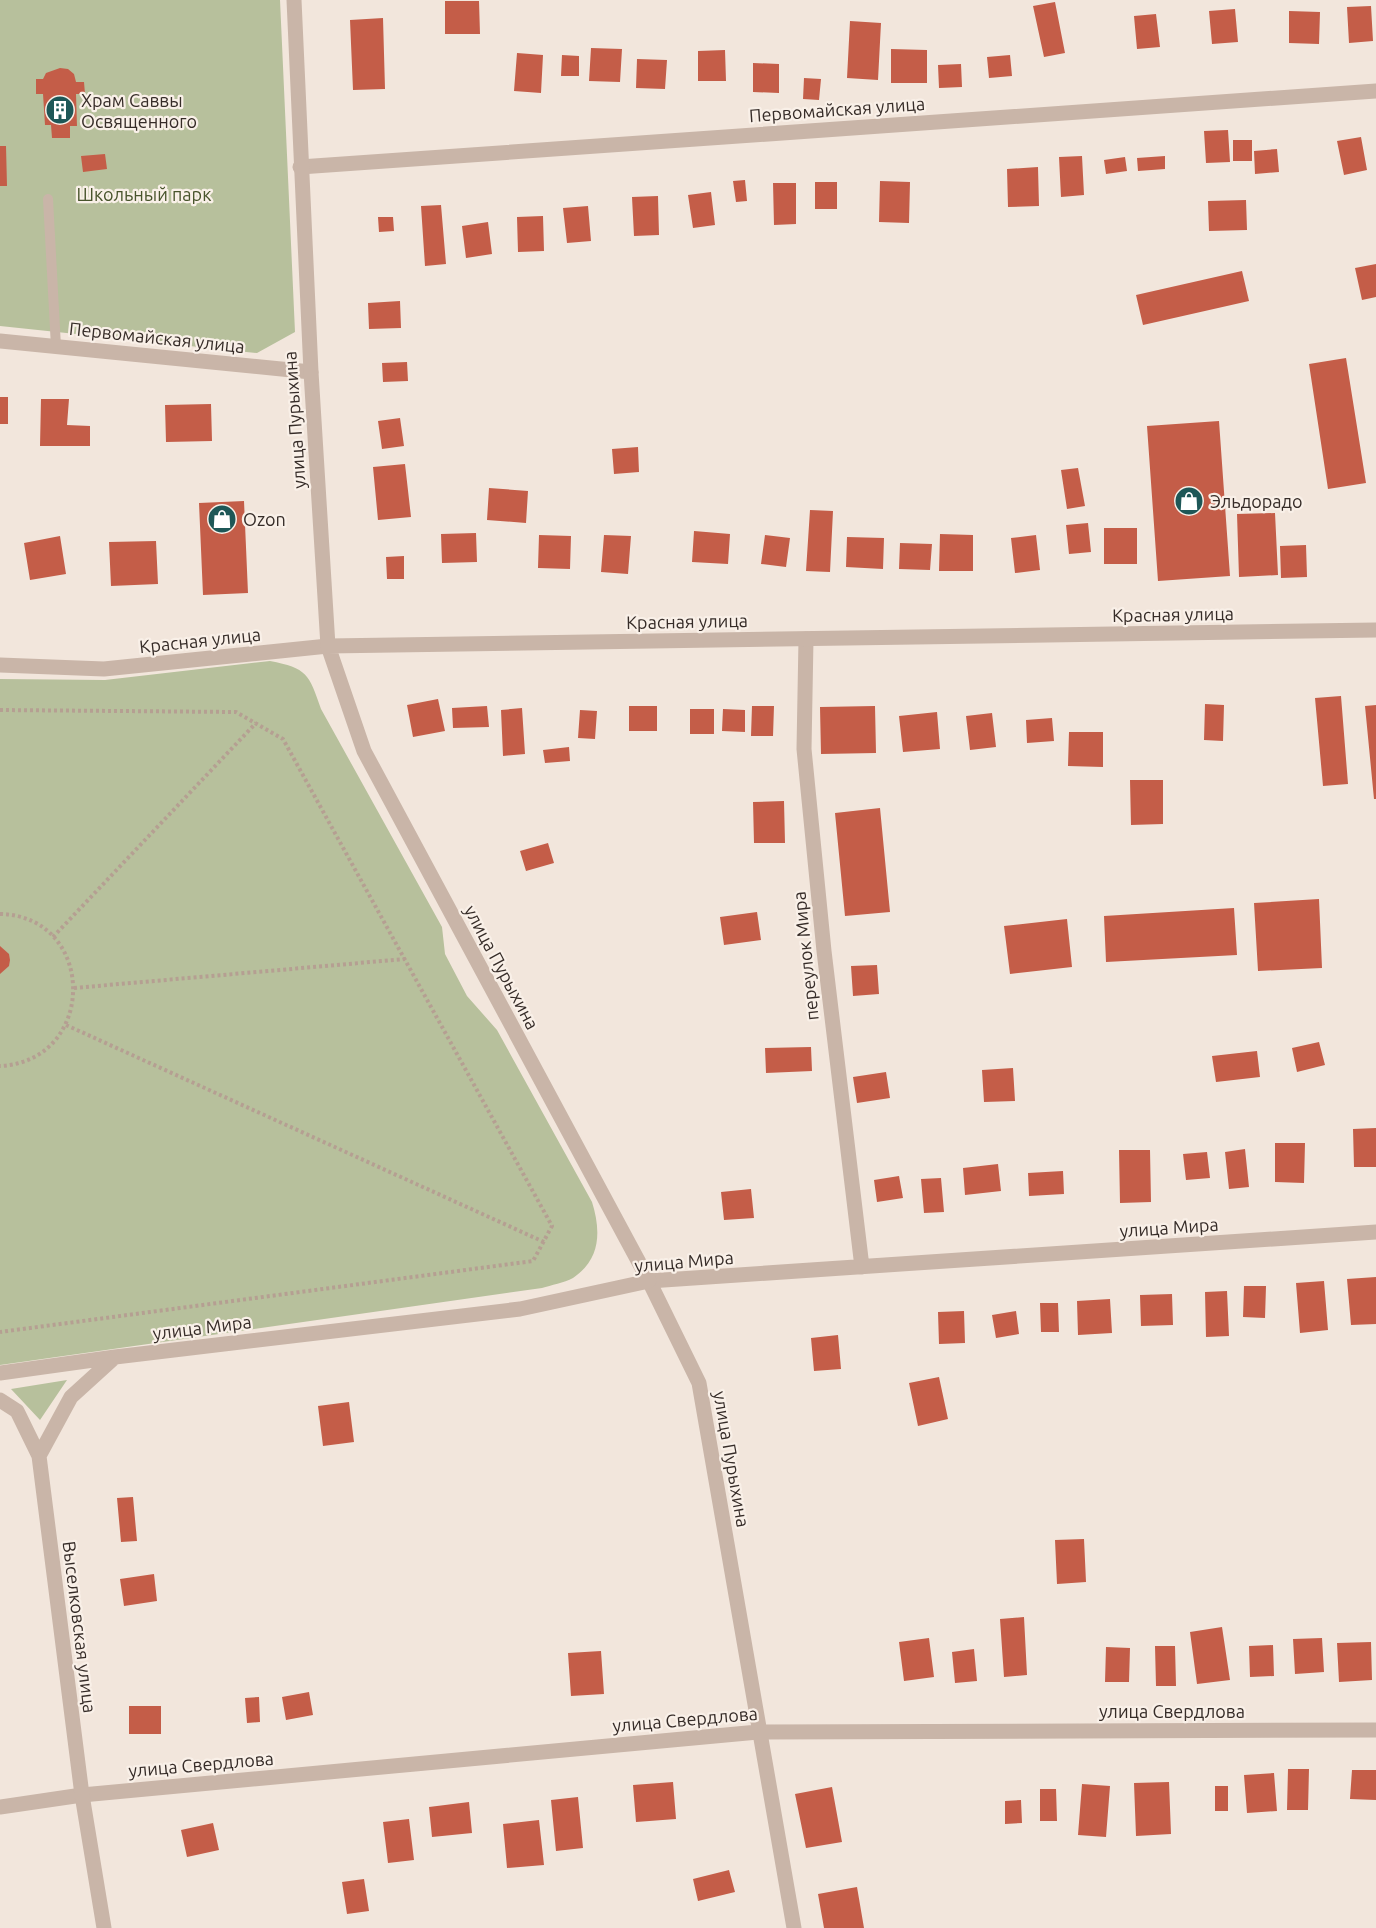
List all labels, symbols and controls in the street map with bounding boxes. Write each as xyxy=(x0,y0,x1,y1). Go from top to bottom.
place label: Храм Саввы Освященного xyxy=(81,90,197,131)
street label: Первомайская улица xyxy=(748,93,926,125)
building icon: Храм Саввы Освященного xyxy=(44,94,76,126)
park label: Школьный парк xyxy=(77,184,211,204)
street label: Первомайская улица xyxy=(68,318,246,356)
street label: улица Пурыхина xyxy=(279,351,309,489)
shop icon: Эльдорадо xyxy=(1173,485,1205,517)
place label: Эльдорадо xyxy=(1210,491,1303,511)
shop icon: Ozon xyxy=(206,503,238,535)
place label: Ozon xyxy=(243,509,286,529)
street label: Красная улица xyxy=(1112,603,1234,625)
street label: Красная улица xyxy=(626,610,748,632)
street label: Красная улица xyxy=(138,624,262,656)
street label: переулок Мира xyxy=(788,890,822,1022)
street label: улица Пурыхина xyxy=(461,901,543,1033)
street label: улица Мира xyxy=(1119,1214,1219,1240)
street label: улица Мира xyxy=(634,1247,734,1275)
street label: улица Мира xyxy=(151,1311,253,1343)
street label: улица Пурыхина xyxy=(710,1389,754,1529)
street label: Выселковская улица xyxy=(60,1540,100,1714)
street label: улица Свердлова xyxy=(1099,1701,1245,1721)
street label: улица Свердлова xyxy=(611,1703,759,1735)
street label: улица Свердлова xyxy=(127,1748,275,1780)

